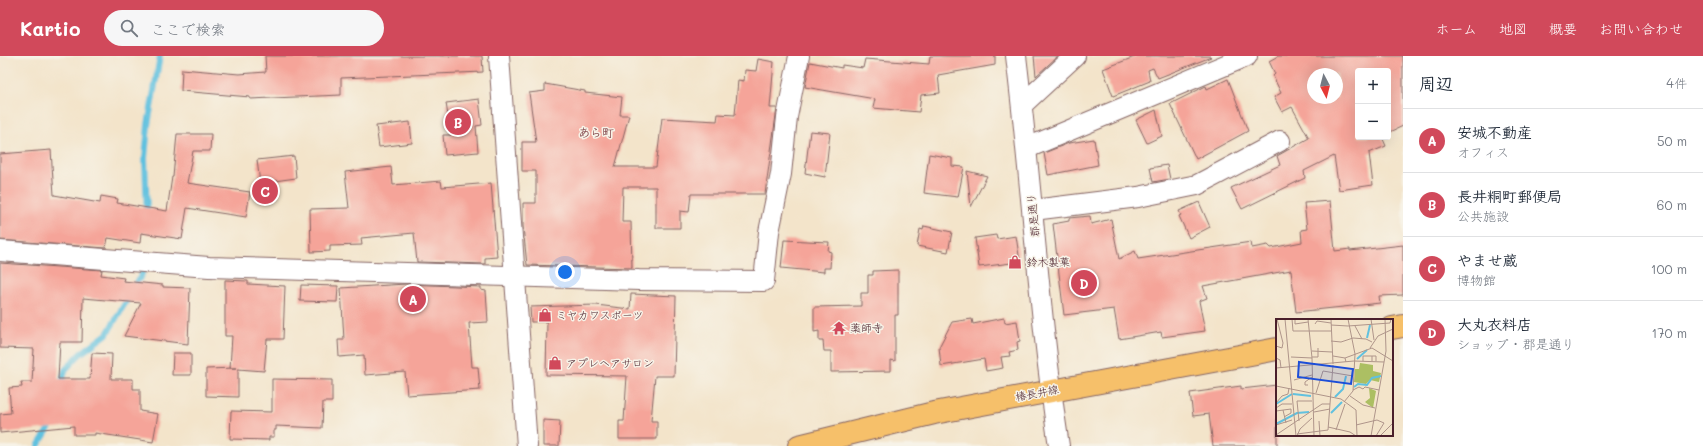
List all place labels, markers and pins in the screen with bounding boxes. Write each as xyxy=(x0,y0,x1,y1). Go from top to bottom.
pin: B xyxy=(445,107,471,137)
pin: C xyxy=(252,176,278,206)
shop icon: 鈴木製菓 xyxy=(1007,254,1023,270)
place label: 鈴木製菓 xyxy=(1026,254,1070,269)
pin: D xyxy=(1071,268,1097,298)
pin: A xyxy=(400,284,426,314)
shop icon: ミヤカワスポーツ xyxy=(537,307,553,323)
place label: ミヤカワスポーツ xyxy=(556,307,644,322)
temple icon: 薬師寺 xyxy=(831,320,847,336)
place label: 薬師寺 xyxy=(850,320,883,335)
shop icon: アプレヘアサロン xyxy=(547,355,563,371)
place label: アプレヘアサロン xyxy=(566,355,654,370)

